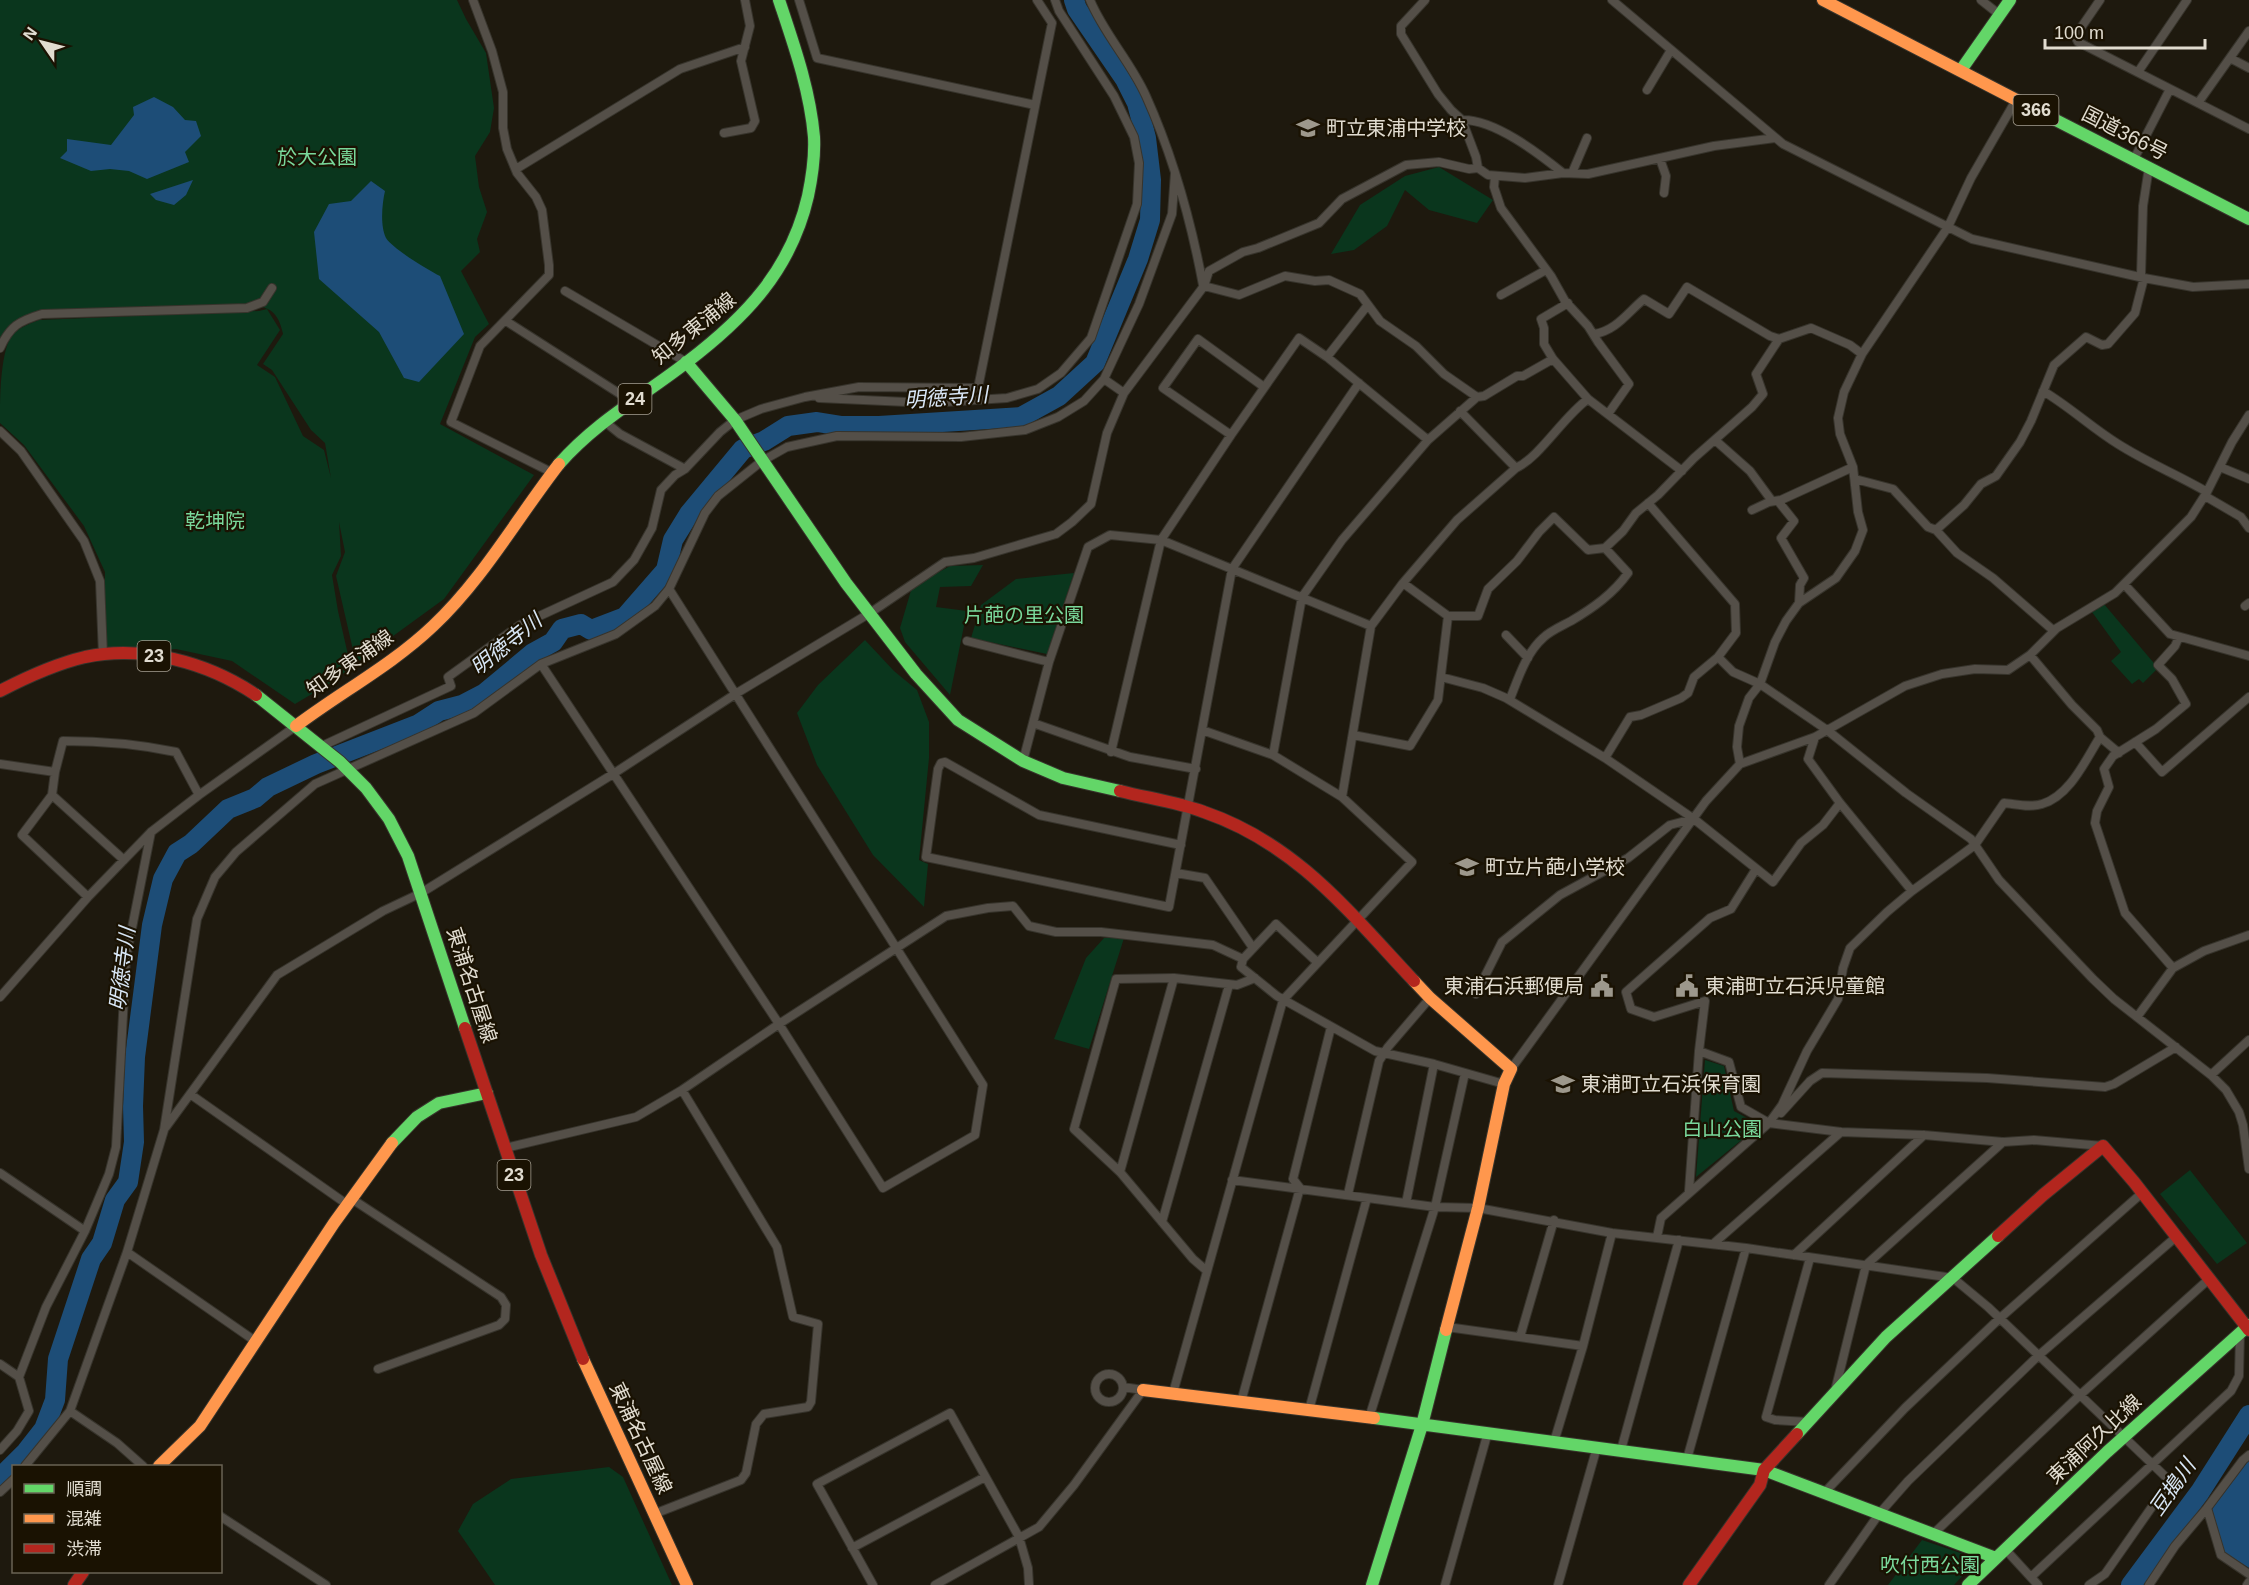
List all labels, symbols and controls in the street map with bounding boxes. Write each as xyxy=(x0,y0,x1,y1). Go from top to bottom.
north arrow xyxy=(12,12,72,72)
scale bar xyxy=(2045,12,2206,50)
text: 100 m xyxy=(2054,23,2104,43)
text: N xyxy=(20,24,40,43)
road number: 366 xyxy=(2014,95,2058,125)
street label: 国道366号 xyxy=(2078,102,2172,164)
school or university icon: 町立東浦中学校 xyxy=(1295,115,1321,141)
place label: 町立東浦中学校 xyxy=(1326,117,1466,139)
park label: 於大公園 xyxy=(277,146,357,168)
street label: 知多東浦線 xyxy=(648,288,740,368)
water label: 明徳寺川 xyxy=(903,382,991,411)
road number: 24 xyxy=(618,384,652,414)
park label: 乾坤院 xyxy=(185,510,245,532)
park label: 片葩の里公園 xyxy=(964,604,1084,626)
water label: 明徳寺川 xyxy=(466,607,547,679)
street label: 知多東浦線 xyxy=(303,625,397,701)
road number: 23 xyxy=(138,641,170,671)
school or university icon: 町立片葩小学校 xyxy=(1454,854,1480,880)
place label: 町立片葩小学校 xyxy=(1485,856,1625,878)
water label: 明徳寺川 xyxy=(105,924,139,1012)
street label: 東浦名古屋線 xyxy=(443,925,501,1045)
public building icon: 東浦石浜郵便局 xyxy=(1589,973,1615,999)
public building icon: 東浦町立石浜児童館 xyxy=(1674,973,1700,999)
place label: 東浦石浜郵便局 xyxy=(1444,975,1584,997)
place label: 東浦町立石浜児童館 xyxy=(1705,975,1885,997)
school or university icon: 東浦町立石浜保育園 xyxy=(1550,1071,1576,1097)
place label: 東浦町立石浜保育園 xyxy=(1581,1073,1761,1095)
park label: 白山公園 xyxy=(1682,1118,1762,1140)
road number: 23 xyxy=(498,1160,530,1190)
street label: 東浦名古屋線 xyxy=(606,1379,676,1497)
street label: 東浦阿久比線 xyxy=(2043,1390,2145,1488)
water label: 豆搗川 xyxy=(2145,1453,2201,1519)
legend xyxy=(12,1465,222,1573)
text: 順調 xyxy=(66,1479,102,1499)
text: 混雑 xyxy=(66,1509,102,1529)
text: 渋滞 xyxy=(66,1539,102,1559)
park label: 吹付西公園 xyxy=(1880,1554,1980,1576)

